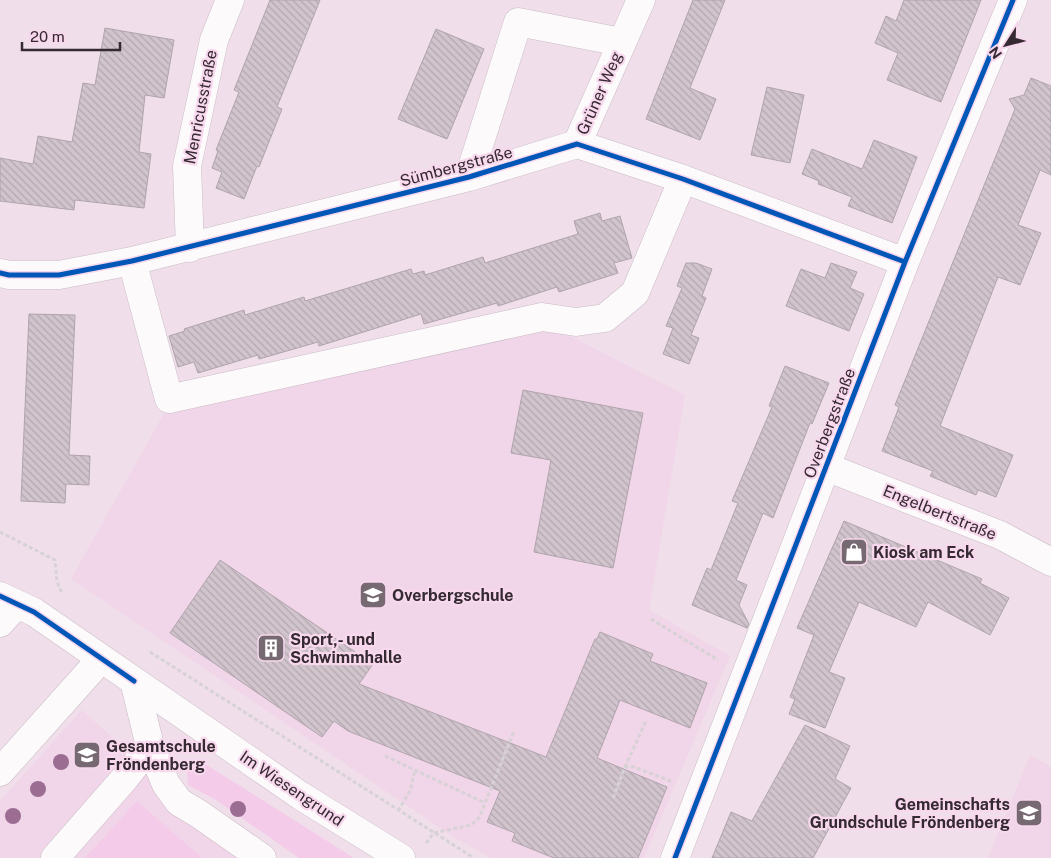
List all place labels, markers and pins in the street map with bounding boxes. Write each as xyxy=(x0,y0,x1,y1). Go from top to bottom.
shop icon: Kiosk am Eck xyxy=(839,537,869,567)
place label: Kiosk am Eck xyxy=(873,543,974,562)
school or university icon: Overbergschule xyxy=(358,580,388,610)
place label: Overbergschule xyxy=(392,586,514,605)
place label: Sport,- und Schwimmhalle xyxy=(290,630,402,667)
building icon: Sport,- und Schwimmhalle xyxy=(256,633,286,663)
place label: Gesamtschule Fröndenberg xyxy=(106,737,216,774)
school or university icon: Gesamtschule Fröndenberg xyxy=(72,740,102,770)
place label: Gemeinschafts Grundschule Fröndenberg xyxy=(810,795,1010,832)
school or university icon: Gemeinschafts Grundschule Fröndenberg xyxy=(1014,798,1044,828)

